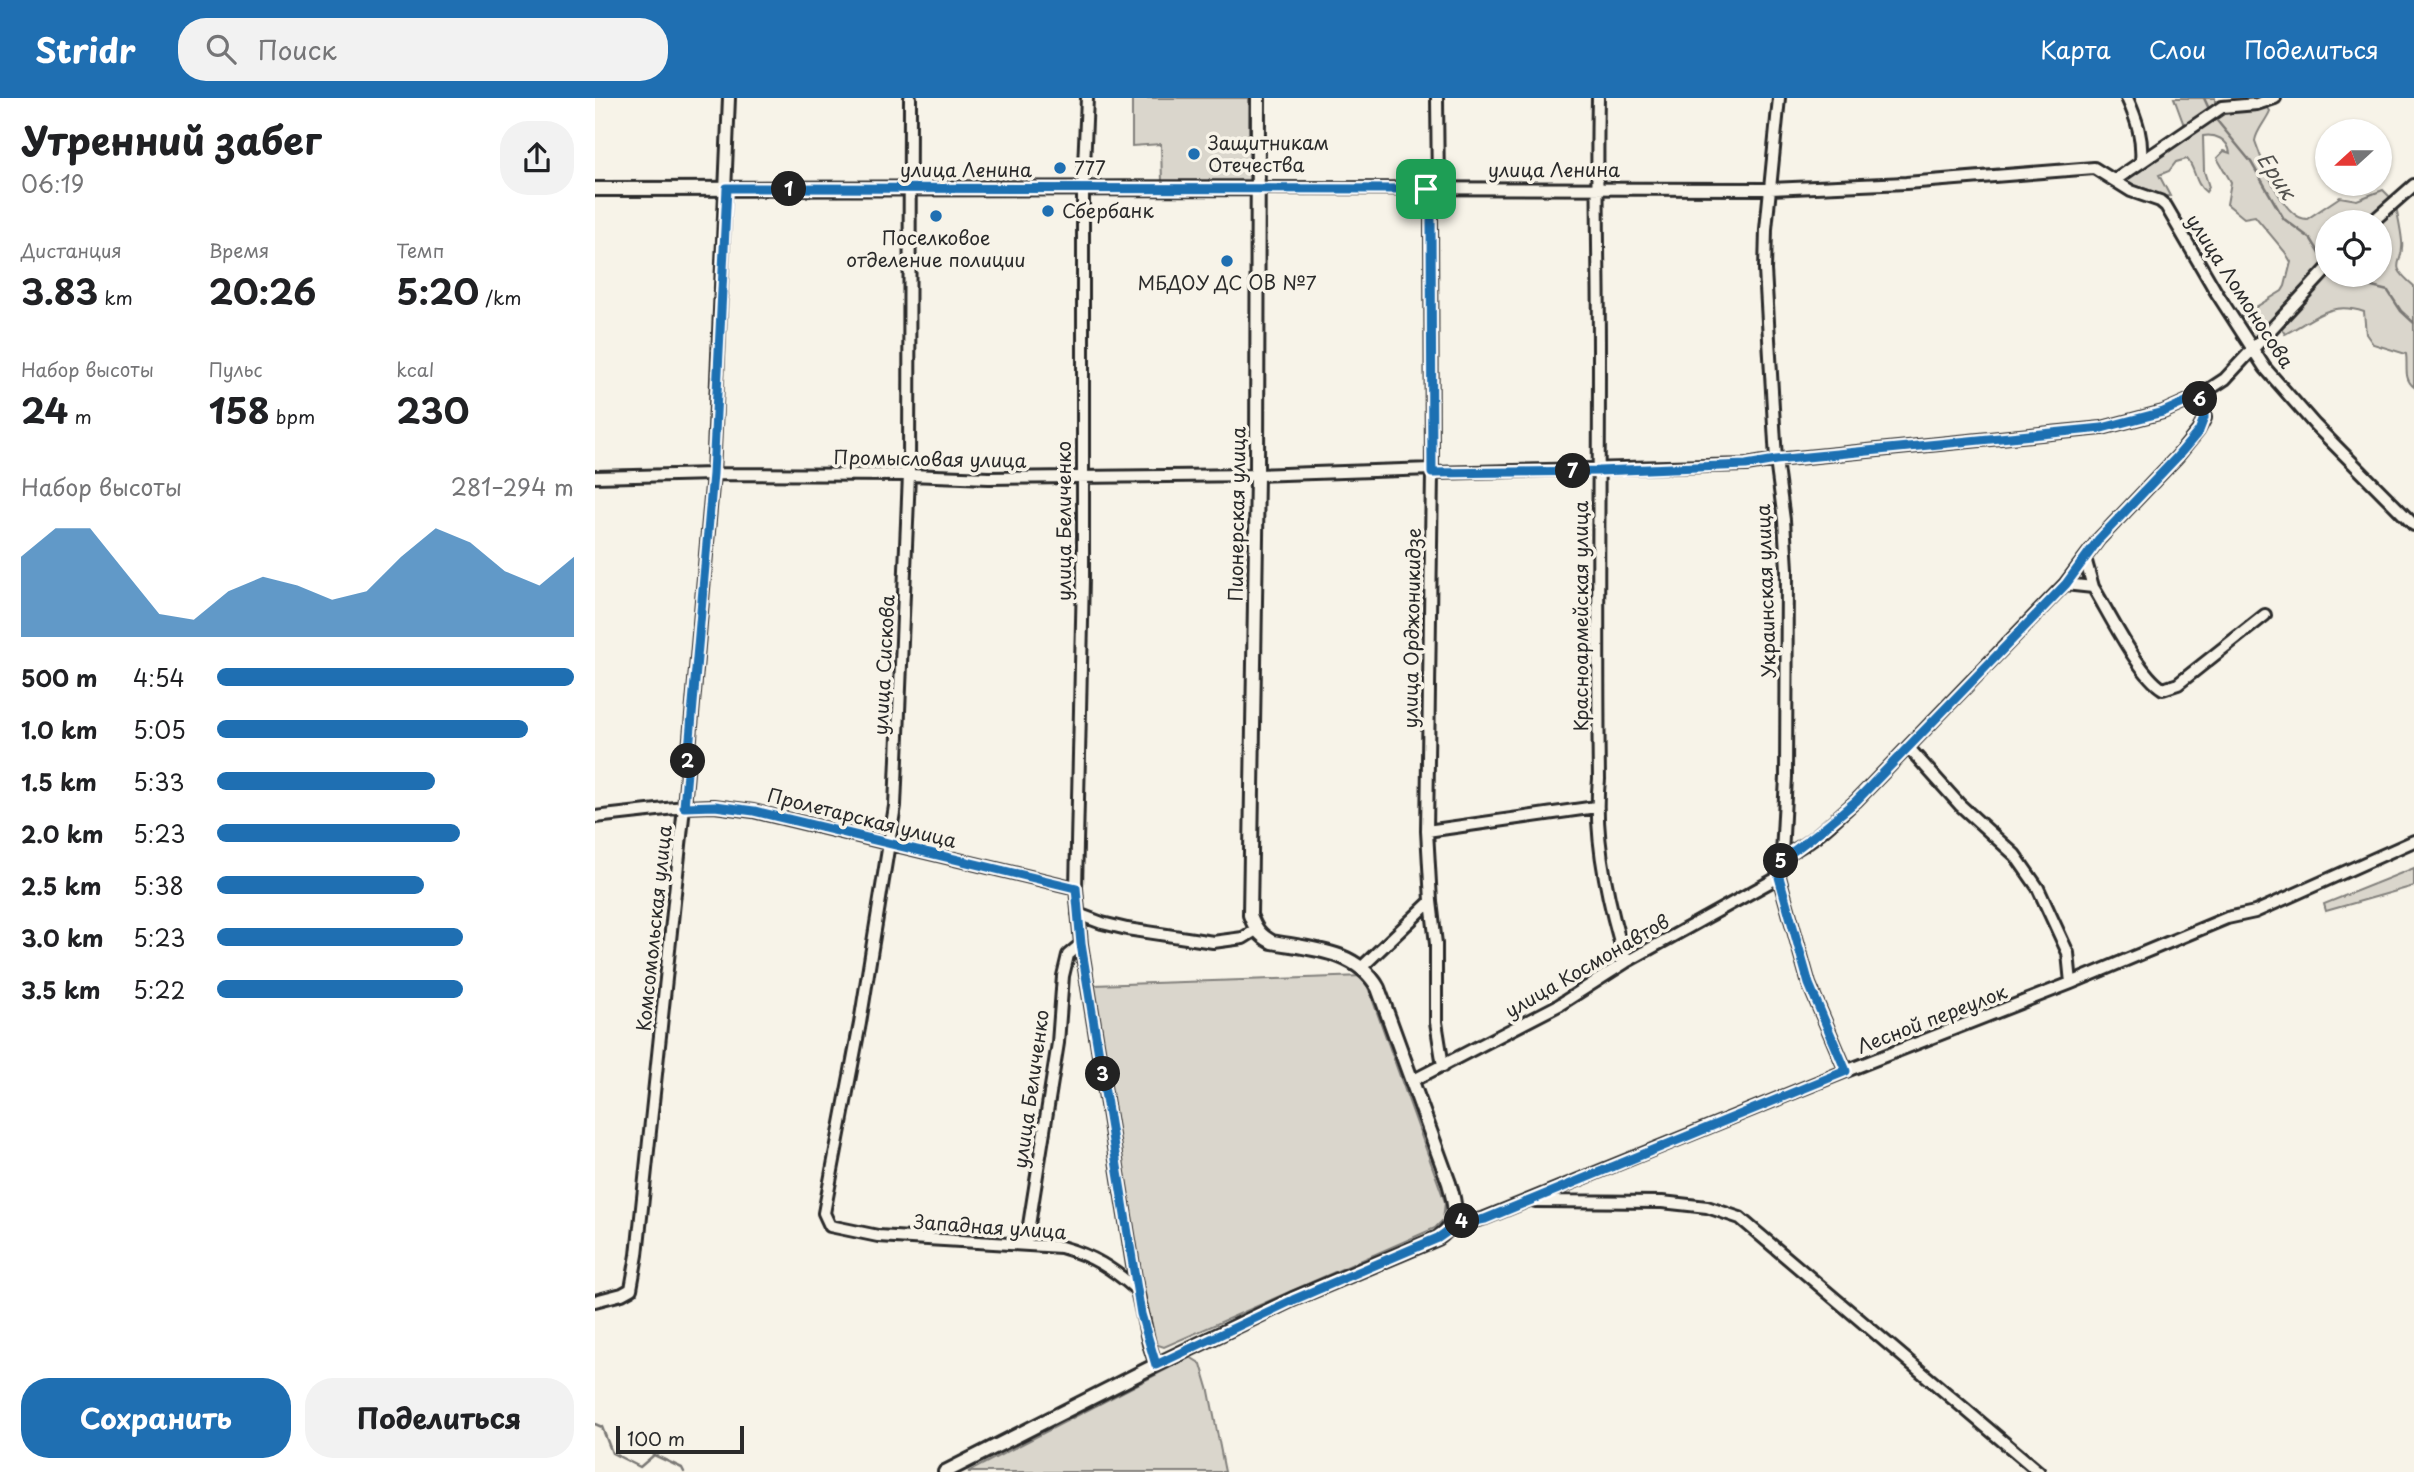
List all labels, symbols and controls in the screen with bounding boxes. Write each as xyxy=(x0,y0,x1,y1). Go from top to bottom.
search box xyxy=(178,18,668,81)
text: Stridr xyxy=(35,24,136,74)
icon: search xyxy=(202,30,240,68)
text: Поиск xyxy=(258,30,337,69)
text: Карта xyxy=(2040,31,2111,67)
text: Слои xyxy=(2149,31,2206,67)
text: Поделиться xyxy=(2244,31,2379,67)
text: Утренний забег xyxy=(21,111,321,168)
north arrow xyxy=(2315,119,2392,196)
map controls xyxy=(2315,119,2392,287)
button: share xyxy=(500,121,574,195)
place label: Защитникам Отечества xyxy=(1208,128,1329,178)
water label: Ерик xyxy=(2250,145,2306,206)
marker: Защитникам Отечества xyxy=(1186,146,1202,162)
place label: 777 xyxy=(1074,153,1106,181)
street label: улица Ленина xyxy=(900,155,1032,183)
street label: улица Ленина xyxy=(1488,155,1620,183)
pin xyxy=(1396,159,1456,219)
marker: 777 xyxy=(1052,160,1068,176)
text: 06:19 xyxy=(21,166,84,201)
icon: arrive xyxy=(1407,170,1445,208)
pin: 1 xyxy=(771,172,807,206)
text: 1 xyxy=(784,174,793,202)
place label: Сбербанк xyxy=(1062,196,1154,224)
marker: Сбербанк xyxy=(1040,203,1056,219)
marker: Поселковое отделение полиции xyxy=(928,208,944,224)
street label: улица Ломоносова xyxy=(2180,208,2301,373)
button: locate xyxy=(2315,210,2392,287)
place label: Поселковое отделение полиции xyxy=(846,223,1026,273)
text: Дистанция xyxy=(21,236,122,264)
text: Время xyxy=(209,236,269,264)
text: Темп xyxy=(396,236,444,264)
marker: МБДОУ ДС ОВ №7 xyxy=(1219,253,1235,269)
text: 3.83 xyxy=(21,264,98,317)
text: 20:26 xyxy=(209,264,316,317)
text: 5:20 xyxy=(396,264,479,317)
place label: МБДОУ ДС ОВ №7 xyxy=(1137,268,1317,296)
text: km xyxy=(98,283,133,311)
text: /km xyxy=(479,283,522,311)
text: Набор высоты xyxy=(21,355,154,383)
text: Пульс xyxy=(209,355,262,383)
text: kcal xyxy=(396,355,434,383)
pin: 6 xyxy=(2183,382,2217,416)
text: 24 xyxy=(21,383,68,436)
text: 158 xyxy=(209,383,270,436)
text: 230 xyxy=(396,383,469,436)
text: 6 xyxy=(2193,384,2206,412)
text: m xyxy=(68,402,92,430)
text: bpm xyxy=(270,402,315,430)
street label: Пионерская улица xyxy=(1220,426,1252,602)
street label: улица Беличенко xyxy=(1049,441,1077,601)
street label: Промысловая улица xyxy=(833,442,1027,474)
pin: 7 xyxy=(1555,454,1591,488)
text: 7 xyxy=(1567,456,1578,484)
text: Набор высоты xyxy=(21,469,182,504)
text: 281–294 m xyxy=(451,469,574,504)
street label: Красноармейская улица xyxy=(1566,501,1594,731)
street label: Украинская улица xyxy=(1748,503,1782,679)
street label: улица Орджоникидзе xyxy=(1395,527,1427,729)
street label: улица Сискова xyxy=(865,594,901,736)
text: 500 m xyxy=(21,660,98,695)
text: 4:54 xyxy=(133,660,185,695)
text: 1.0 km xyxy=(21,712,98,747)
text: 5:05 xyxy=(133,712,186,747)
pin: 2 xyxy=(671,744,705,778)
text: 2 xyxy=(681,746,694,774)
text: 1.5 km xyxy=(21,764,97,799)
text: 5:33 xyxy=(133,764,185,799)
street label: Пролетарская улица xyxy=(765,780,960,854)
text: 2.0 km xyxy=(21,816,103,851)
text: 5:23 xyxy=(133,816,186,851)
street label: Комсомольская улица xyxy=(628,823,678,1032)
pin: 5 xyxy=(1763,844,1799,878)
text: 5 xyxy=(1774,846,1787,874)
text: 2.5 km xyxy=(21,868,101,903)
text: 5:38 xyxy=(133,868,184,903)
street label: улица Космонавтов xyxy=(1499,907,1674,1024)
text: 3.0 km xyxy=(21,920,103,955)
text: 5:23 xyxy=(133,920,186,955)
text: 3.5 km xyxy=(21,972,101,1007)
text: 5:22 xyxy=(133,972,185,1007)
street label: Лесной переулок xyxy=(1853,976,2011,1060)
street label: улица Беличенко xyxy=(1005,1008,1055,1170)
pin: 3 xyxy=(1085,1056,1121,1091)
text: 3 xyxy=(1096,1059,1109,1087)
pin: 4 xyxy=(1445,1204,1479,1238)
text: 4 xyxy=(1455,1206,1468,1234)
street label: Западная улица xyxy=(913,1207,1067,1245)
button: Сохранить xyxy=(21,1378,291,1458)
button: Поделиться xyxy=(305,1378,574,1458)
scale bar xyxy=(616,1423,744,1455)
text: 100 m xyxy=(627,1424,685,1452)

